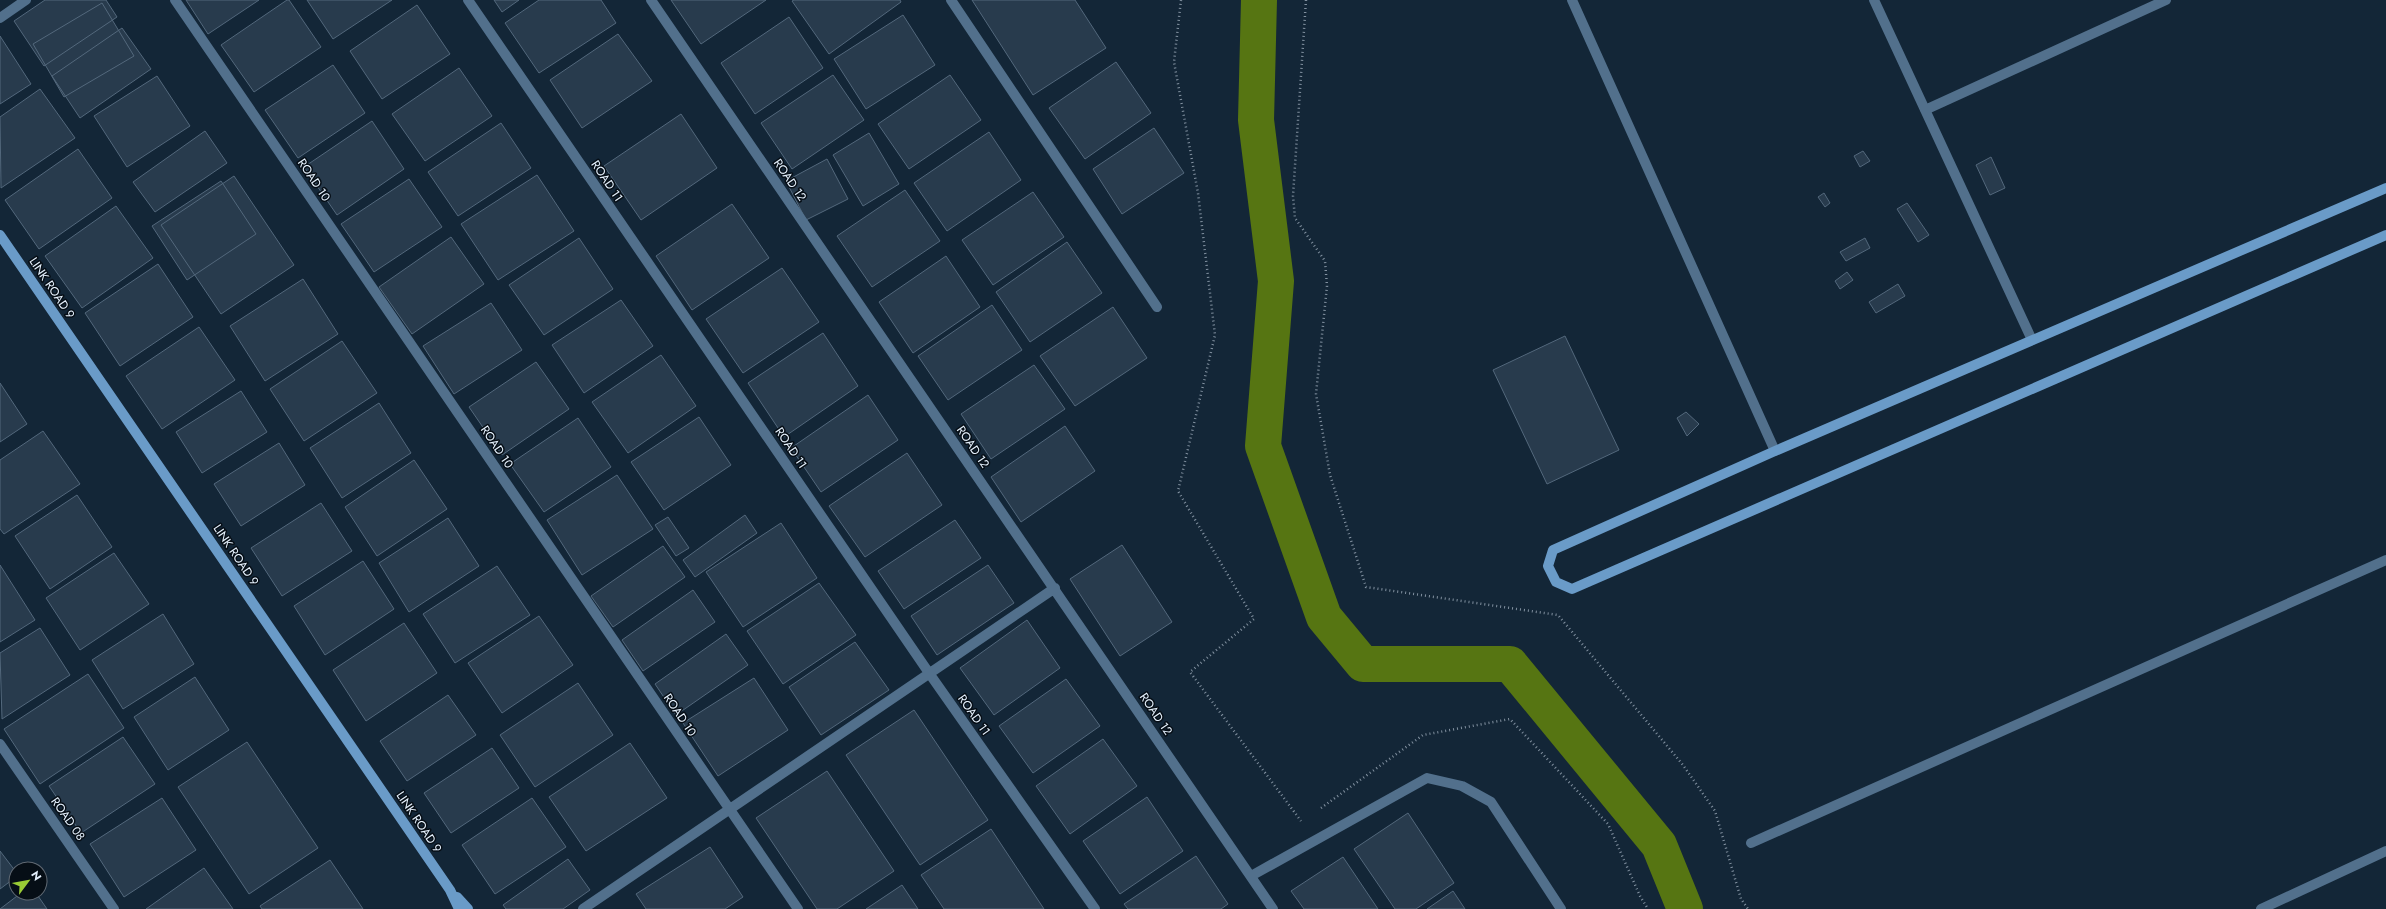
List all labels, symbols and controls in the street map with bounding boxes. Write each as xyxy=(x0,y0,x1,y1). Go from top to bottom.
street label: ROAD 10 xyxy=(293,155,335,205)
street label: ROAD 12 xyxy=(769,155,811,205)
street label: ROAD 11 xyxy=(587,157,627,205)
street label: LINK ROAD 9 xyxy=(25,254,79,322)
street label: ROAD 10 xyxy=(476,422,518,472)
street label: ROAD 12 xyxy=(952,422,994,472)
street label: ROAD 11 xyxy=(771,424,811,472)
street label: LINK ROAD 9 xyxy=(209,521,263,589)
street label: ROAD 12 xyxy=(1135,689,1177,739)
street label: ROAD 10 xyxy=(659,690,701,740)
street label: ROAD 11 xyxy=(953,691,995,739)
street label: LINK ROAD 9 xyxy=(392,788,446,856)
street label: ROAD 08 xyxy=(46,794,90,844)
north arrow xyxy=(8,861,48,901)
text: N xyxy=(27,868,46,884)

